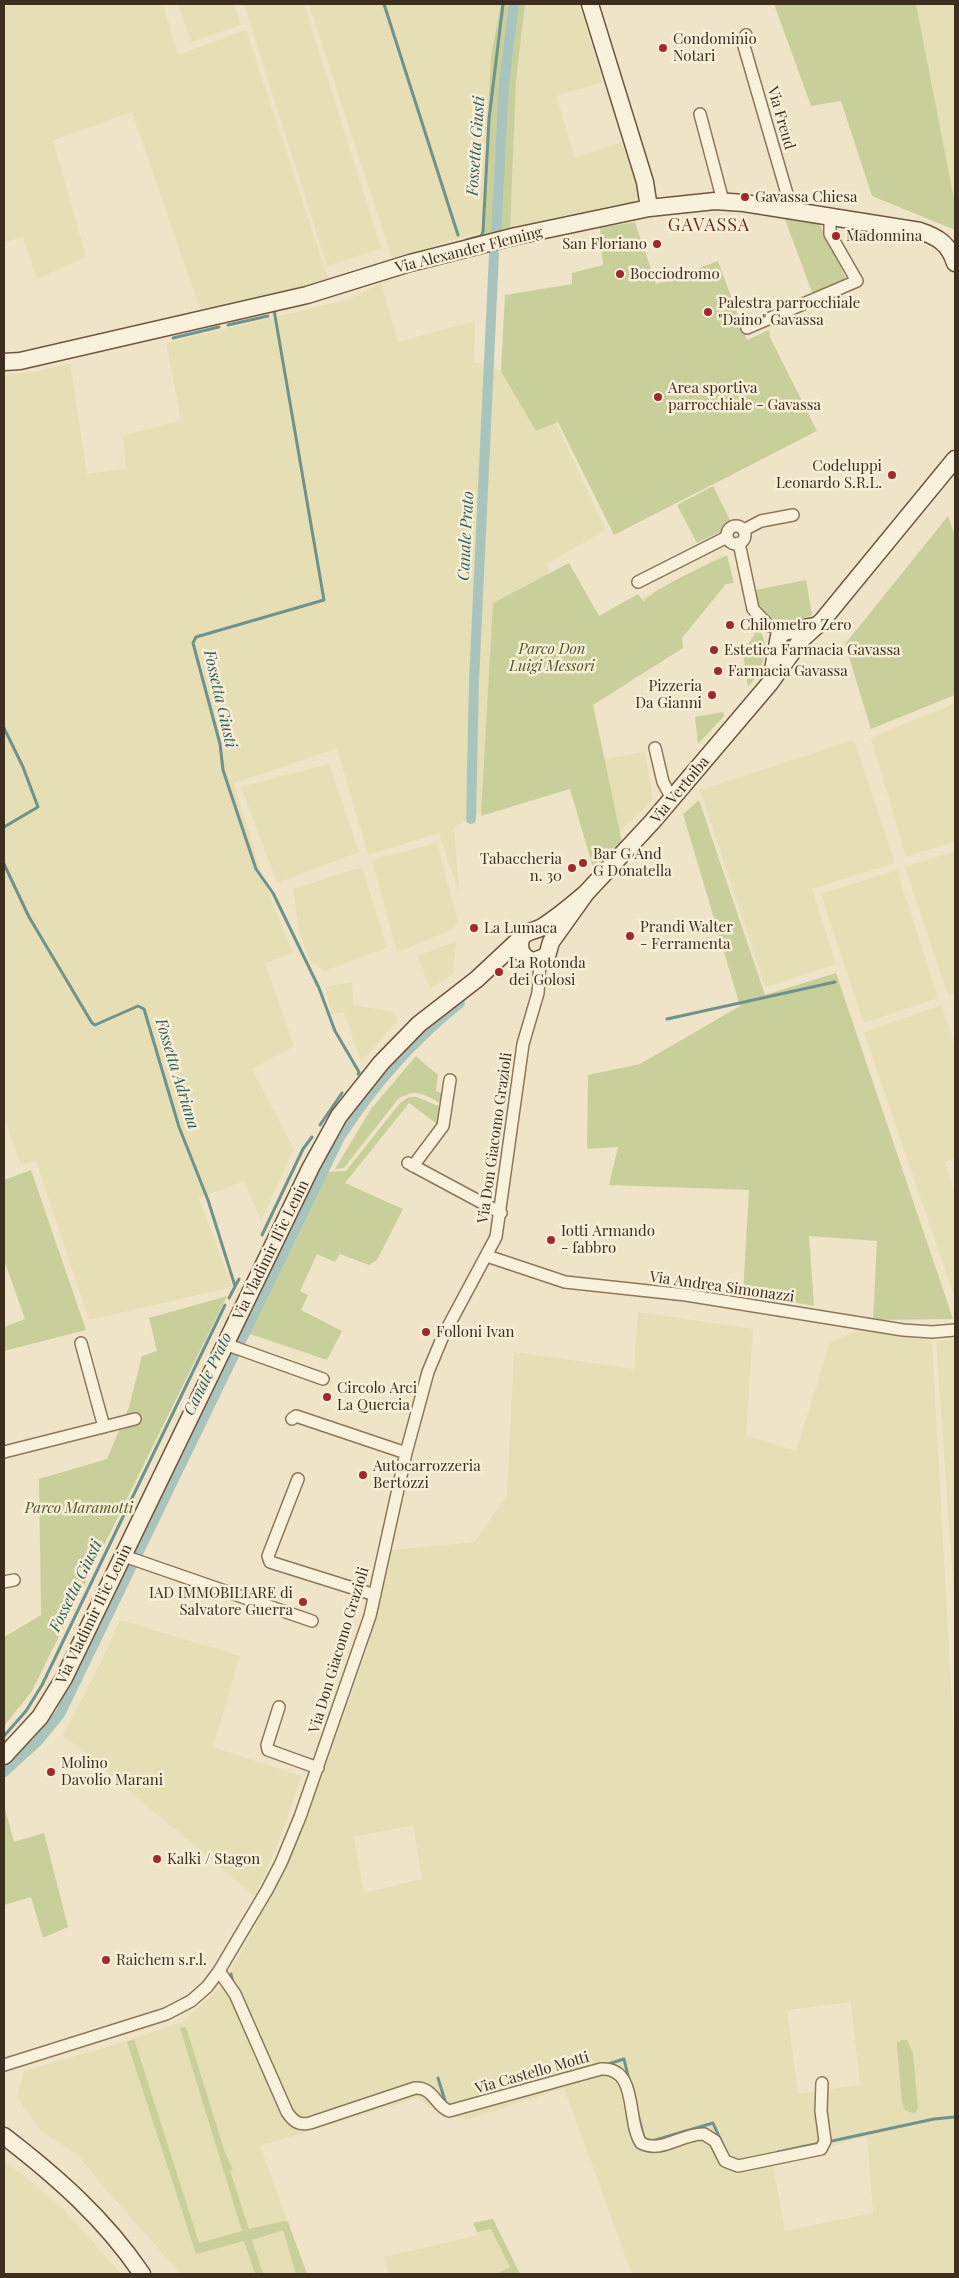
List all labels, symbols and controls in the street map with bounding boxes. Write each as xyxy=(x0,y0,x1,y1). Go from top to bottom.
place label: Condominio Notari xyxy=(673,30,757,65)
marker: Condominio Notari xyxy=(657,42,669,54)
street label: Via Freud xyxy=(763,84,799,152)
water label: Fossetta Giusti xyxy=(463,96,489,196)
place label: Gavassa Chiesa xyxy=(755,188,857,206)
marker: Gavassa Chiesa xyxy=(739,191,751,203)
district label: GAVASSA xyxy=(667,214,751,236)
street label: Via Alexander Fleming xyxy=(394,223,544,277)
place label: Madonnina xyxy=(846,227,922,245)
marker: Madonnina xyxy=(830,230,842,242)
place label: San Floriano xyxy=(562,235,647,253)
marker: San Floriano xyxy=(651,238,663,250)
place label: Bocciodromo xyxy=(630,265,720,283)
marker: Bocciodromo xyxy=(614,268,626,280)
place label: Palestra parrocchiale "Daino" Gavassa xyxy=(718,294,860,329)
marker: Palestra parrocchiale "Daino" Gavassa xyxy=(702,306,714,318)
place label: Area sportiva parrocchiale - Gavassa xyxy=(668,379,821,414)
marker: Area sportiva parrocchiale - Gavassa xyxy=(652,391,664,403)
place label: Codeluppi Leonardo S.R.L. xyxy=(776,457,882,492)
marker: Codeluppi Leonardo S.R.L. xyxy=(886,469,898,481)
water label: Canale Prato xyxy=(454,491,478,581)
place label: Chilometro Zero xyxy=(740,616,851,634)
marker: Chilometro Zero xyxy=(724,619,736,631)
park label: Parco Don Luigi Messori xyxy=(509,640,595,675)
place label: Estetica Farmacia Gavassa xyxy=(724,641,901,659)
marker: Estetica Farmacia Gavassa xyxy=(708,644,720,656)
water label: Fossetta Giusti xyxy=(199,648,241,750)
place label: Farmacia Gavassa xyxy=(728,662,848,680)
marker: Farmacia Gavassa xyxy=(712,665,724,677)
place label: Pizzeria Da Gianni xyxy=(635,677,702,712)
marker: Pizzeria Da Gianni xyxy=(706,689,718,701)
street label: Via Vertoiba xyxy=(647,753,713,827)
place label: Bar G And G Donatella xyxy=(593,845,672,880)
place label: Tabaccheria n. 30 xyxy=(480,850,562,885)
marker: Bar G And G Donatella xyxy=(577,857,589,869)
marker: Tabaccheria n. 30 xyxy=(566,862,578,874)
place label: Prandi Walter - Ferramenta xyxy=(640,918,733,953)
place label: La Lumaca xyxy=(484,919,557,937)
marker: La Lumaca xyxy=(468,922,480,934)
marker: Prandi Walter - Ferramenta xyxy=(624,930,636,942)
place label: La Rotonda dei Golosi xyxy=(509,954,586,989)
marker: La Rotonda dei Golosi xyxy=(493,966,505,978)
water label: Fossetta Adriana xyxy=(151,1016,203,1132)
street label: Via Don Giacomo Grazioli xyxy=(474,1051,516,1225)
street label: Via Vladimir Il'ic Lenin xyxy=(229,1177,313,1323)
place label: Iotti Armando - fabbro xyxy=(561,1222,655,1257)
marker: Iotti Armando - fabbro xyxy=(545,1234,557,1246)
street label: Via Andrea Simonazzi xyxy=(648,1268,796,1306)
place label: Folloni Ivan xyxy=(436,1323,515,1341)
marker: Folloni Ivan xyxy=(420,1326,432,1338)
water label: Canale Prato xyxy=(180,1330,236,1418)
place label: Circolo Arci La Quercia xyxy=(337,1379,417,1414)
marker: Circolo Arci La Quercia xyxy=(321,1391,333,1403)
place label: Autocarrozzeria Bertozzi xyxy=(373,1457,481,1492)
marker: Autocarrozzeria Bertozzi xyxy=(357,1469,369,1481)
park label: Parco Maramotti xyxy=(25,1499,133,1517)
water label: Fossetta Giusti xyxy=(45,1537,107,1635)
street label: Via Vladimir Il'ic Lenin xyxy=(52,1541,136,1687)
street label: Via Don Giacomo Grazioli xyxy=(305,1565,373,1735)
place label: IAD IMMOBILIARE di Salvatore Guerra xyxy=(149,1584,293,1619)
marker: IAD IMMOBILIARE di Salvatore Guerra xyxy=(297,1596,309,1608)
place label: Molino Davolio Marani xyxy=(61,1754,163,1789)
marker: Molino Davolio Marani xyxy=(45,1766,57,1778)
place label: Kalki / Stagon xyxy=(167,1850,260,1868)
marker: Kalki / Stagon xyxy=(151,1853,163,1865)
place label: Raichem s.r.l. xyxy=(116,1951,207,1969)
marker: Raichem s.r.l. xyxy=(100,1954,112,1966)
street label: Via Castello Motti xyxy=(473,2048,591,2098)

